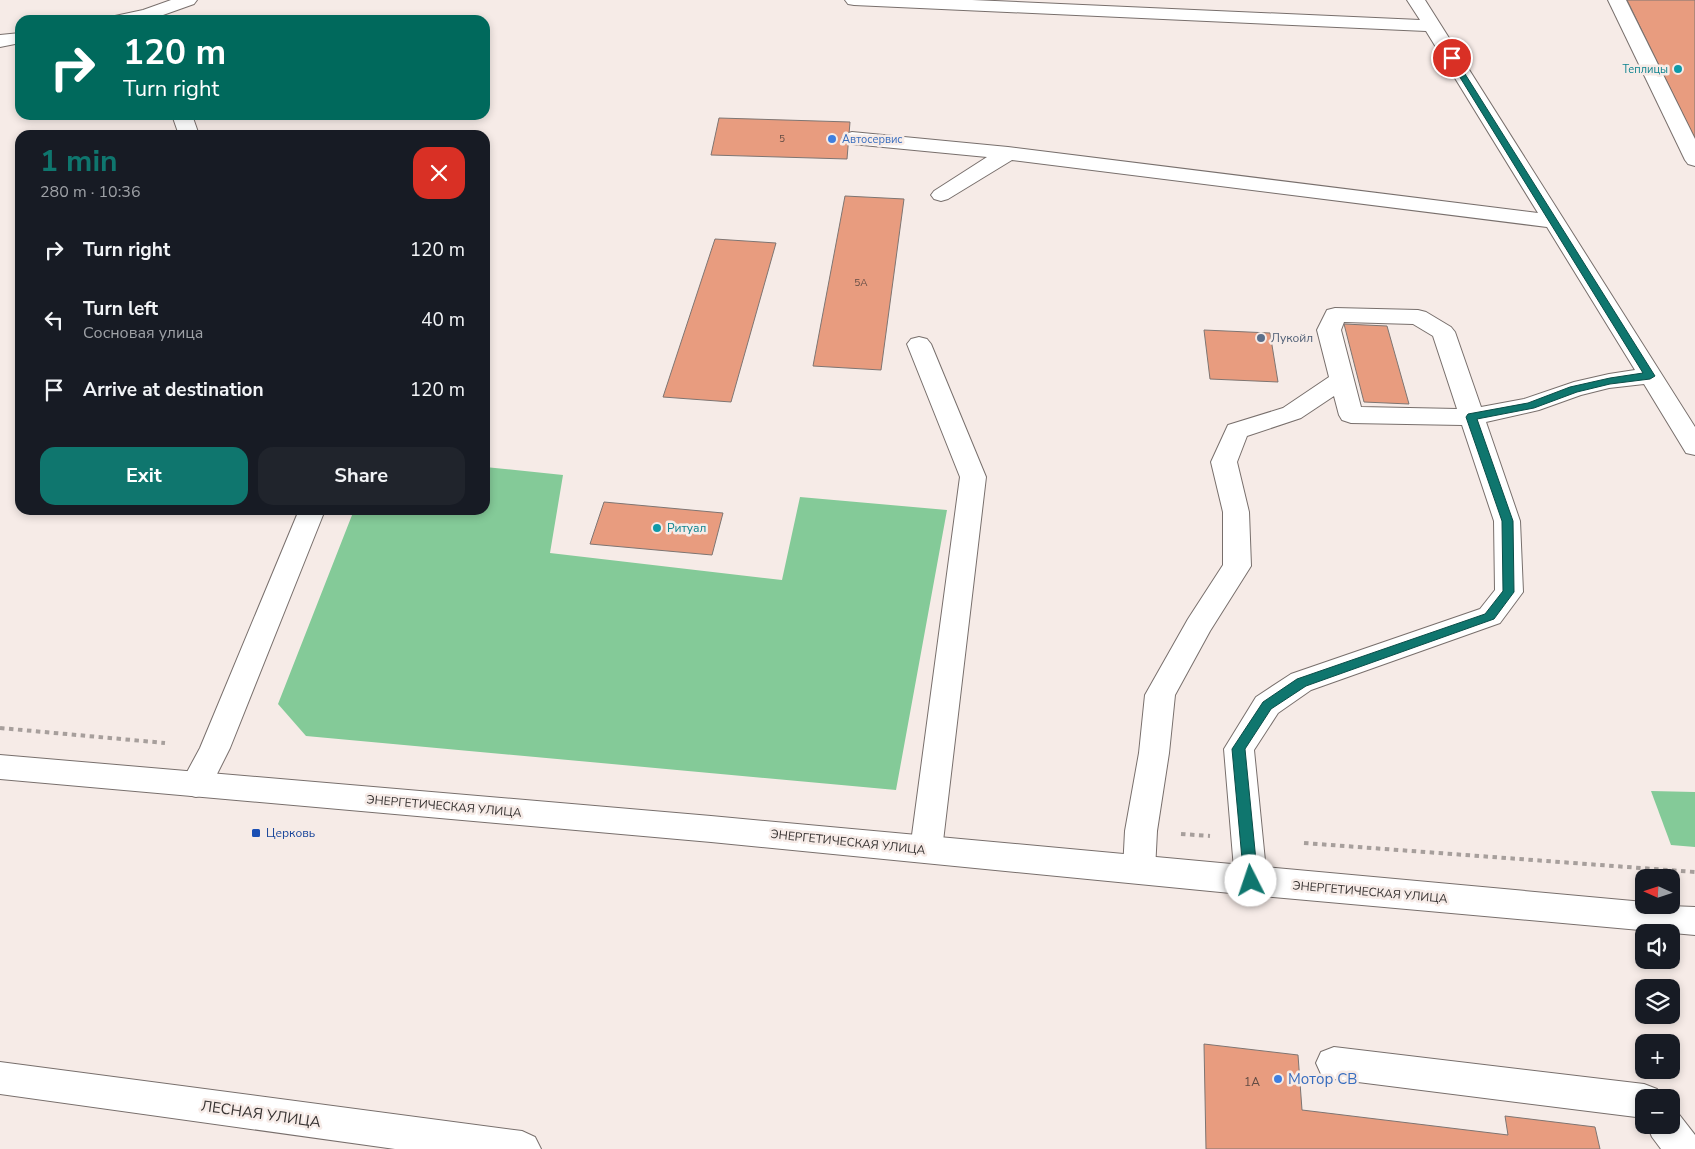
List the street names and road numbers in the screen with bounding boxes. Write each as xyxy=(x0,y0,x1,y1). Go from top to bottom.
street label: ЭНЕРГЕТИЧЕСКАЯ УЛИЦА xyxy=(366,791,522,821)
street label: ЭНЕРГЕТИЧЕСКАЯ УЛИЦА xyxy=(770,826,926,858)
street label: ЭНЕРГЕТИЧЕСКАЯ УЛИЦА xyxy=(1292,877,1448,907)
street label: ЛЕСНАЯ УЛИЦА xyxy=(200,1096,322,1132)

